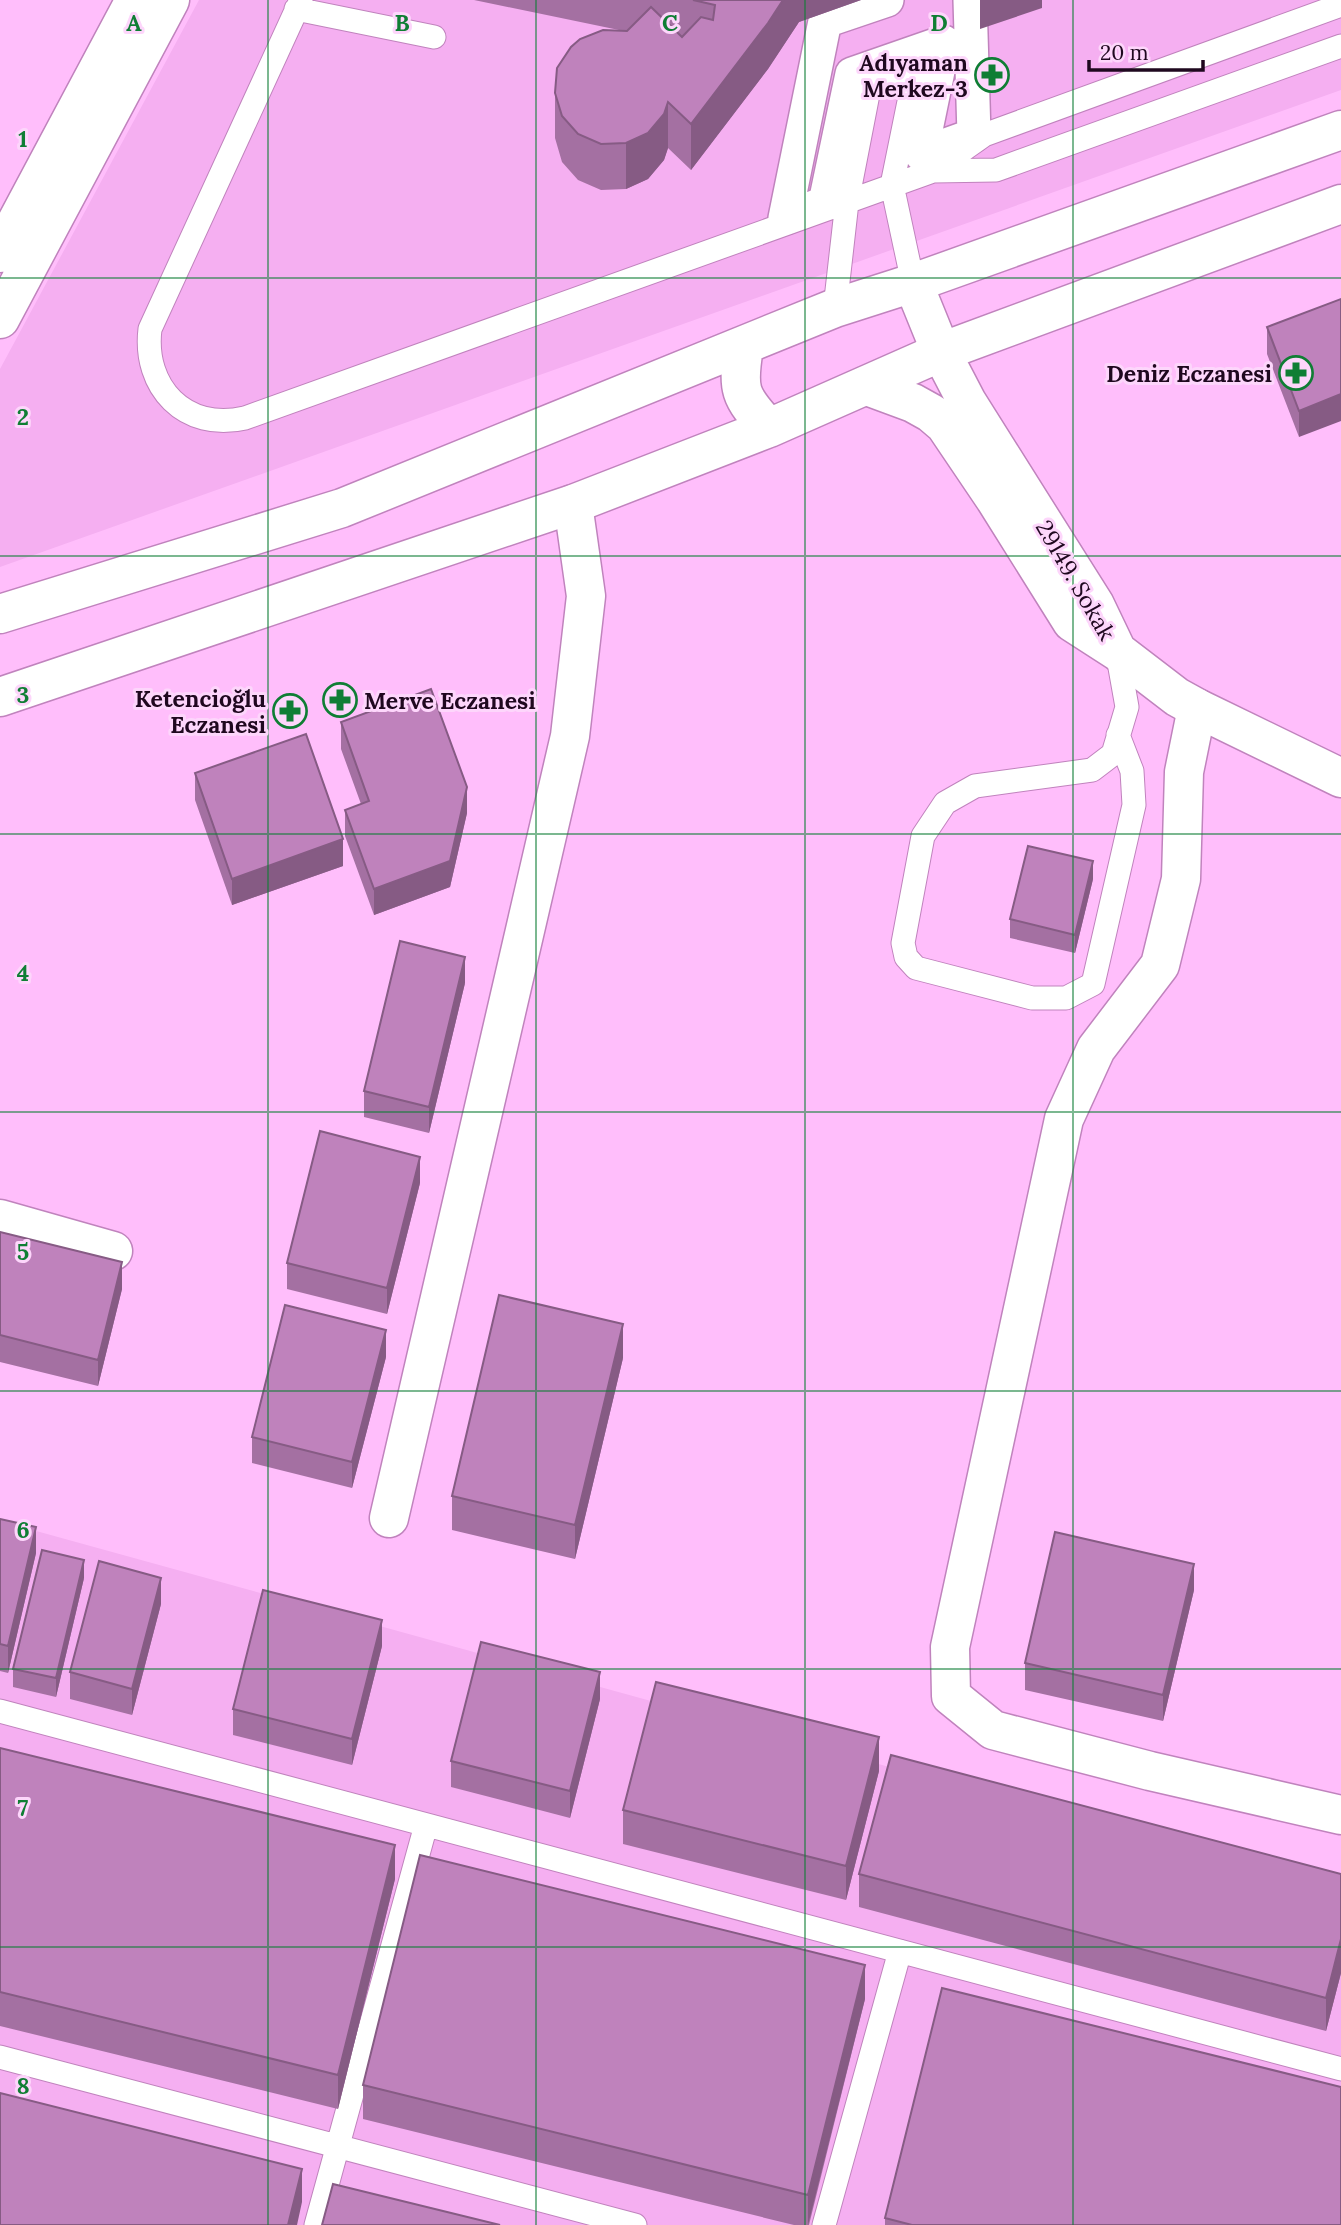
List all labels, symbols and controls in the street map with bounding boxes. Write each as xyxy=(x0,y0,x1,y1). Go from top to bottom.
text: A xyxy=(126,8,142,37)
text: B xyxy=(394,8,410,37)
text: C xyxy=(662,8,678,37)
text: D xyxy=(930,8,948,37)
scale bar xyxy=(1089,28,1203,72)
text: 20 m xyxy=(1100,39,1149,66)
place label: Adıyaman Merkez-3 xyxy=(859,48,968,103)
pharmacy icon: Adıyaman Merkez-3 xyxy=(973,56,1011,94)
text: 1 xyxy=(18,124,28,153)
pharmacy icon: Deniz Eczanesi xyxy=(1277,354,1315,392)
place label: Deniz Eczanesi xyxy=(1106,359,1272,388)
text: 2 xyxy=(17,402,29,431)
street label: 29149. Sokak xyxy=(1030,515,1122,646)
text: 3 xyxy=(17,680,29,709)
pharmacy icon: Merve Eczanesi xyxy=(321,681,359,719)
place label: Ketencioğlu Eczanesi xyxy=(135,684,266,739)
place label: Merve Eczanesi xyxy=(364,686,536,715)
pharmacy icon: Ketencioğlu Eczanesi xyxy=(271,692,309,730)
text: 4 xyxy=(17,958,29,987)
text: 5 xyxy=(17,1237,29,1266)
text: 6 xyxy=(16,1515,30,1544)
text: 7 xyxy=(18,1793,29,1822)
text: 8 xyxy=(16,2071,30,2100)

